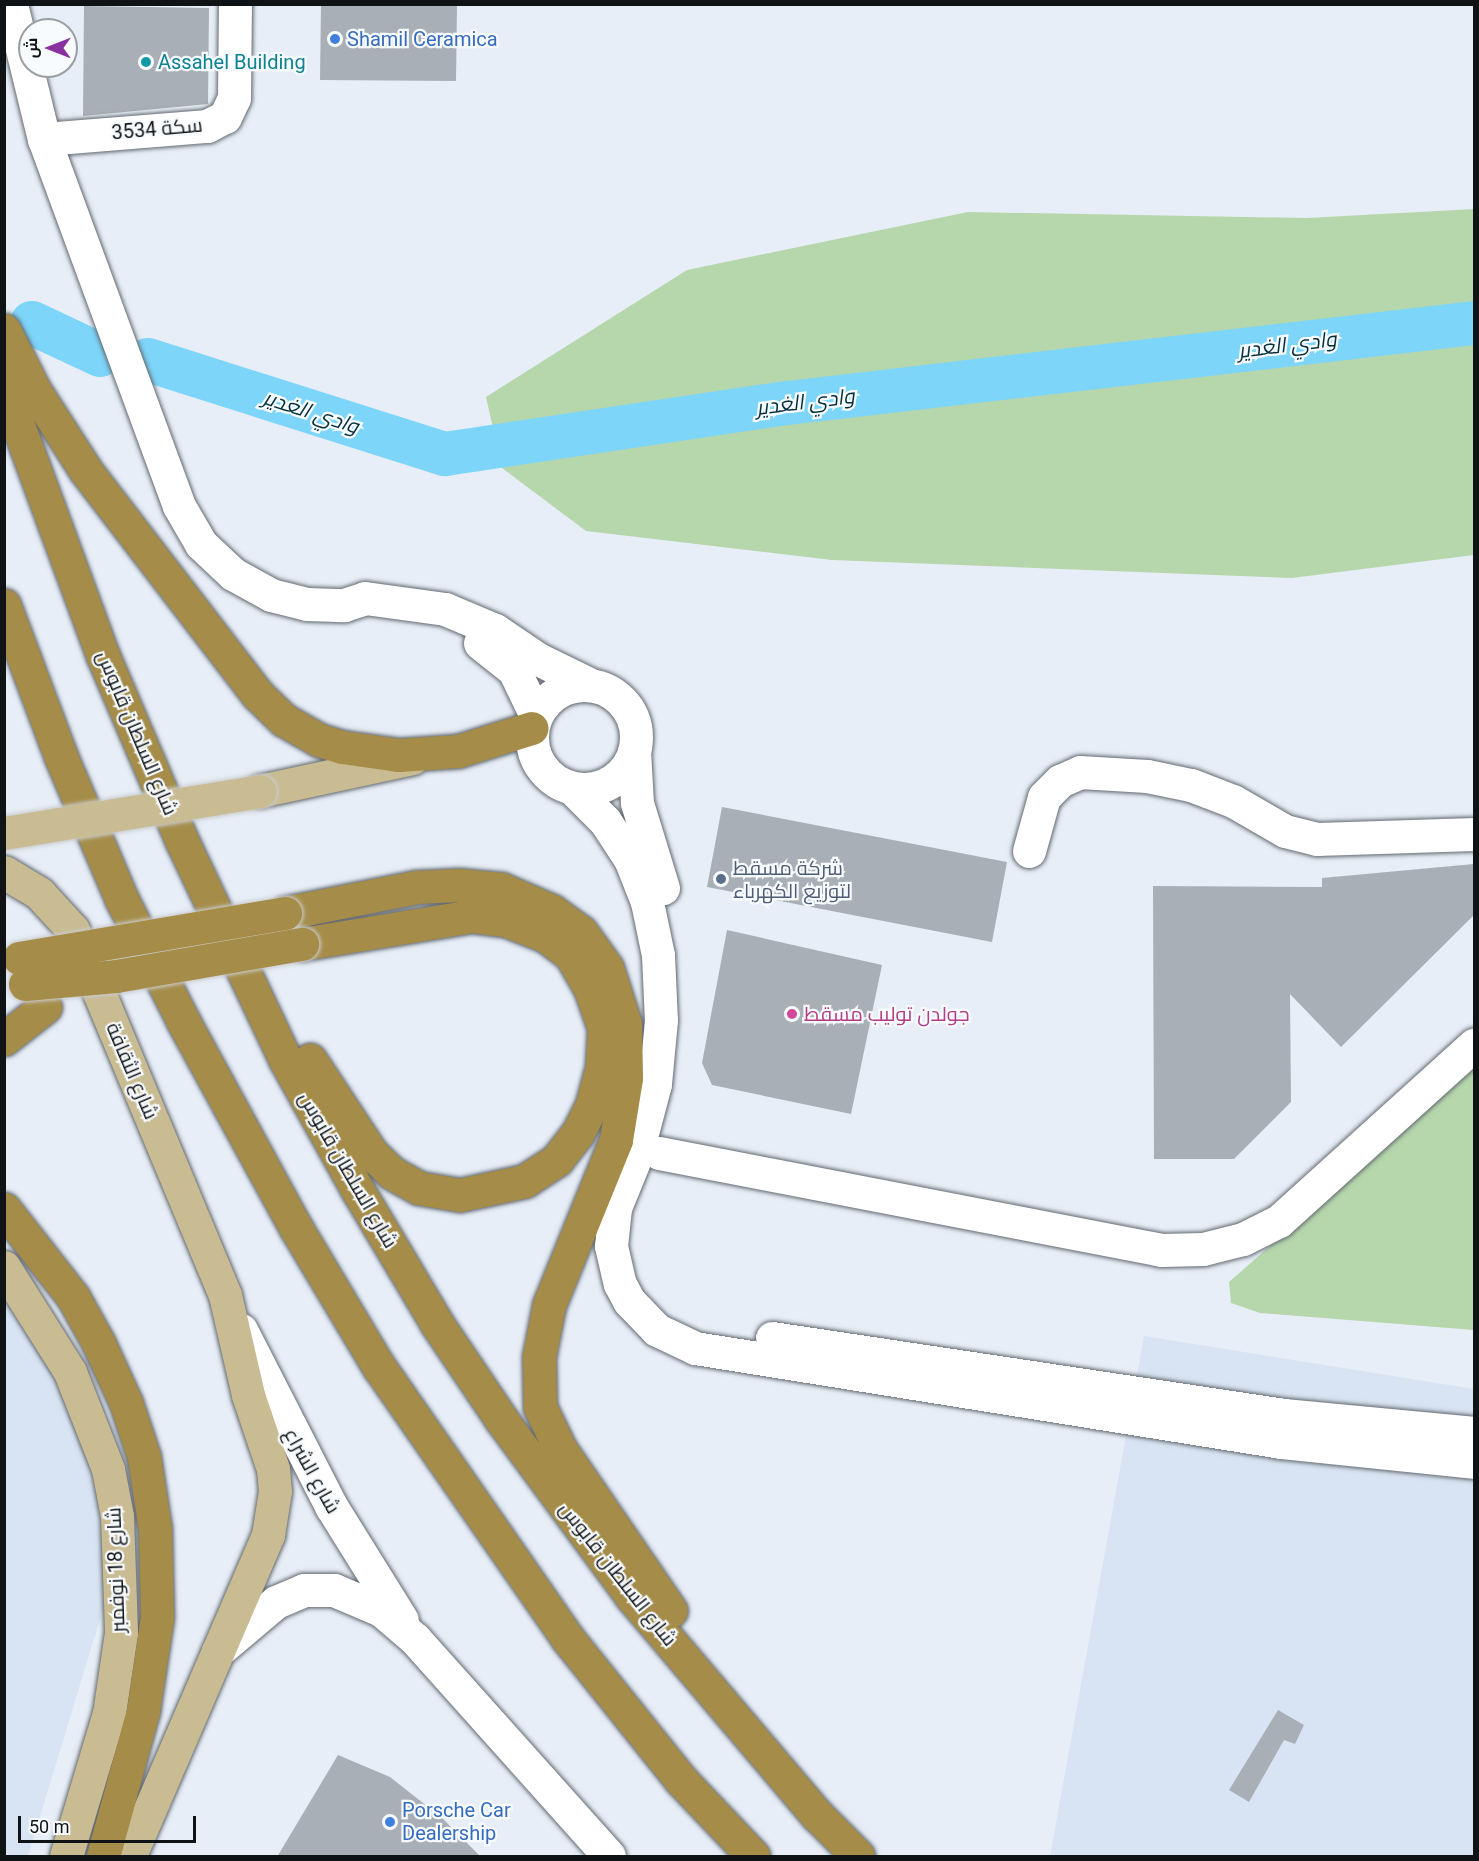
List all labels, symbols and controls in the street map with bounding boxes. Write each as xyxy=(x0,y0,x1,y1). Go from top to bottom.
north arrow xyxy=(18,18,78,78)
place label: Shamil Ceramica xyxy=(347,27,498,51)
marker: Shamil Ceramica xyxy=(328,32,342,46)
text: ش xyxy=(22,38,41,58)
place label: Assahel Building xyxy=(158,50,306,74)
marker: Assahel Building xyxy=(139,55,153,69)
street label: سكة 3534 xyxy=(111,113,203,145)
water label: وادي الغدير xyxy=(1236,326,1338,364)
water label: وادي الغدير xyxy=(754,383,856,421)
water label: وادي الغدير xyxy=(260,385,362,439)
street label: شارع السلطان قابوس xyxy=(92,647,182,819)
place label: شركة مسقط لتوزيع الكهرباء xyxy=(733,856,851,903)
marker: شركة مسقط لتوزيع الكهرباء xyxy=(714,872,728,886)
place label: جولدن توليب مسقط xyxy=(804,1002,969,1026)
marker: جولدن توليب مسقط xyxy=(785,1007,799,1021)
street label: شارع الثقافة xyxy=(101,1019,163,1123)
street label: شارع السلطان قابوس xyxy=(294,1088,402,1252)
street label: شارع الشراع xyxy=(279,1424,345,1518)
street label: شارع السلطان قابوس xyxy=(554,1497,682,1651)
street label: شارع 18 نوفمبر xyxy=(102,1507,130,1633)
place label: Porsche Car Dealership xyxy=(402,1798,511,1845)
scale bar xyxy=(21,1804,200,1842)
marker: Porsche Car Dealership xyxy=(383,1815,397,1829)
text: 50 m xyxy=(29,1816,69,1837)

